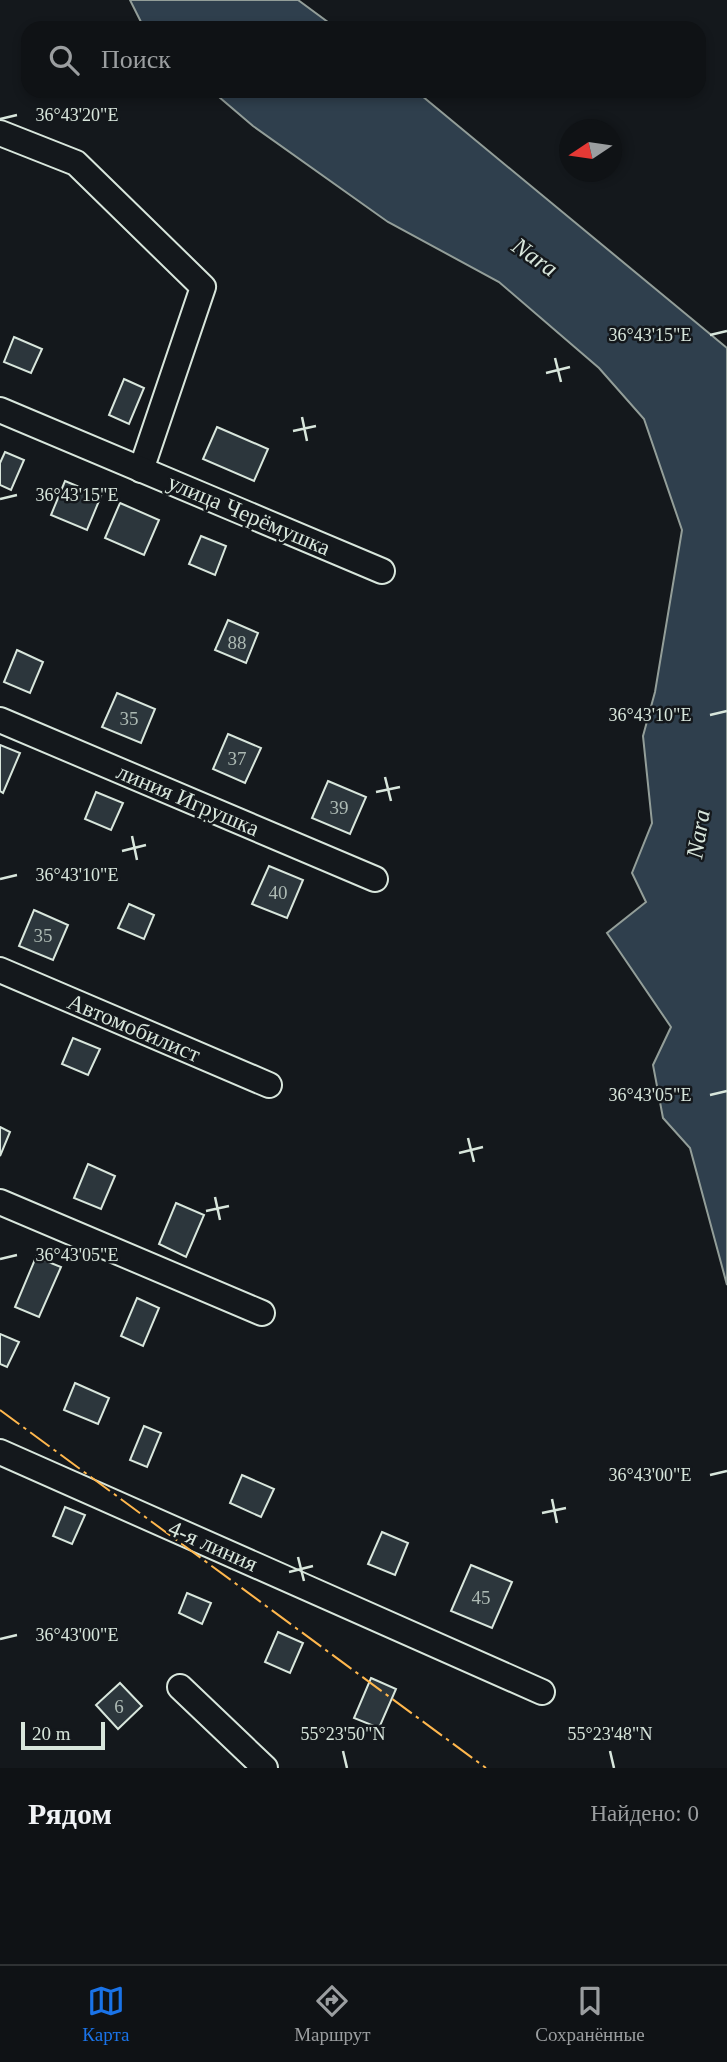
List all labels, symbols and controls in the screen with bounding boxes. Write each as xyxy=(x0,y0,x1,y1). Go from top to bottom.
search box xyxy=(21,21,706,98)
icon: search xyxy=(45,41,83,79)
text: Поиск xyxy=(101,45,171,74)
text: 36°43'20"E xyxy=(36,105,118,125)
north arrow xyxy=(559,119,622,182)
water label: Nara xyxy=(507,232,563,282)
text: 36°43'15"E xyxy=(609,325,691,345)
street label: улица Черёмушка xyxy=(164,469,334,561)
text: 36°43'15"E xyxy=(36,485,118,505)
house number: 88 xyxy=(228,632,247,653)
text: 36°43'10"E xyxy=(609,705,691,725)
house number: 35 xyxy=(120,708,139,729)
house number: 37 xyxy=(228,748,247,769)
street label: линия Игрушка xyxy=(113,759,263,841)
house number: 39 xyxy=(330,797,349,818)
water label: Nara xyxy=(681,808,715,861)
text: 36°43'10"E xyxy=(36,865,118,885)
house number: 40 xyxy=(269,882,288,903)
house number: 35 xyxy=(34,925,53,946)
street label: Автомобилист xyxy=(64,989,204,1067)
text: 36°43'05"E xyxy=(609,1085,691,1105)
text: 36°43'05"E xyxy=(36,1245,118,1265)
text: 36°43'00"E xyxy=(609,1465,691,1485)
street label: 4-я линия xyxy=(165,1515,262,1577)
house number: 45 xyxy=(472,1587,491,1608)
text: 36°43'00"E xyxy=(36,1625,118,1645)
house number: 6 xyxy=(114,1696,124,1717)
scale bar xyxy=(21,1719,105,1751)
text: 20 m xyxy=(32,1723,71,1744)
text: 55°23'50"N xyxy=(301,1724,385,1744)
text: 55°23'48"N xyxy=(568,1724,652,1744)
text: Рядом xyxy=(28,1797,112,1830)
text: Найдено: 0 xyxy=(591,1801,699,1826)
tab: Карта xyxy=(82,1982,129,2046)
tab: Маршрут xyxy=(294,1982,371,2046)
tab: Сохранённые xyxy=(535,1982,645,2046)

